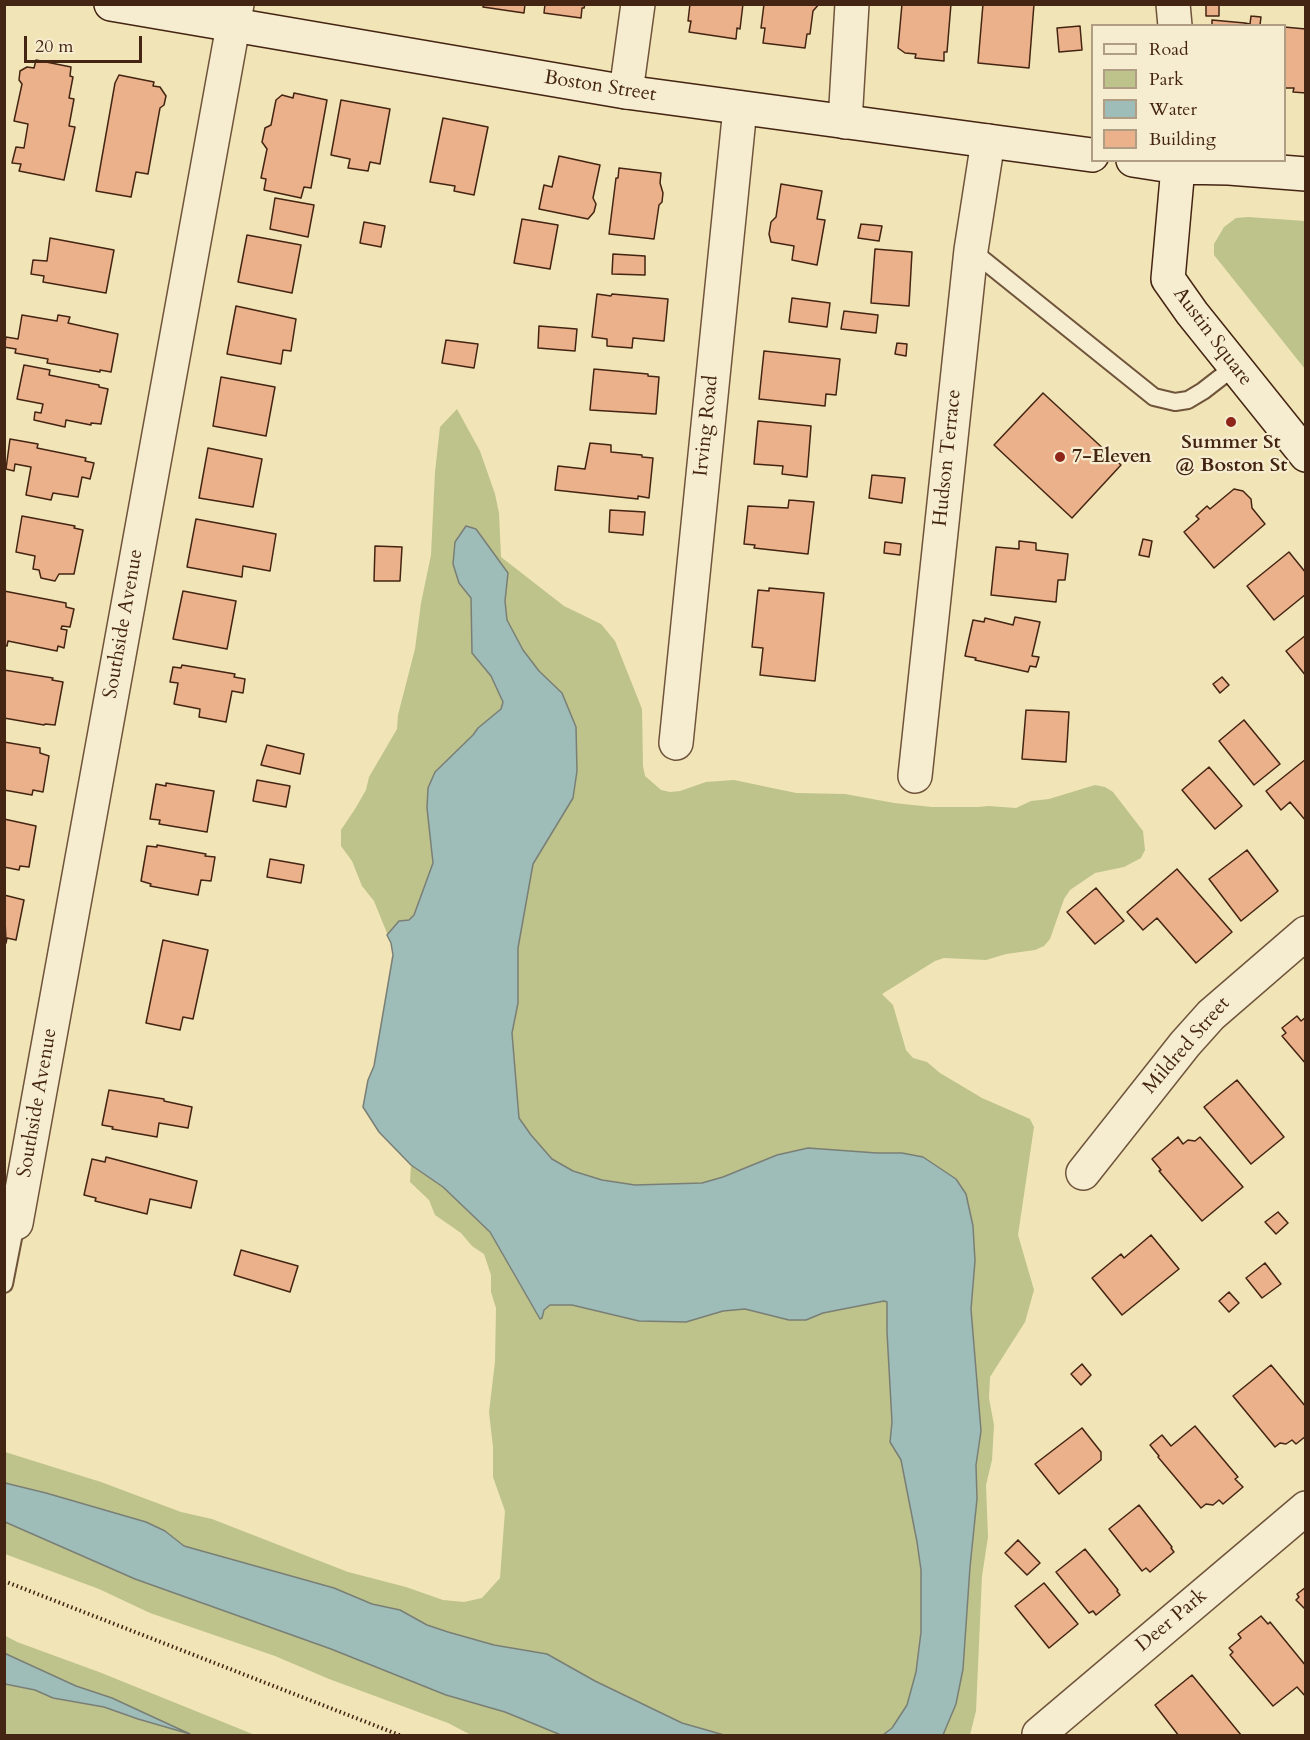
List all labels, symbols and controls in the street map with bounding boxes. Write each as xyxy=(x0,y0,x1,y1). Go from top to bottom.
scale bar xyxy=(27,24,146,62)
legend xyxy=(1091,24,1286,162)
text: 20 m xyxy=(35,34,74,59)
text: Road xyxy=(1149,37,1189,62)
street label: Boston Street xyxy=(542,66,658,108)
text: Park xyxy=(1149,67,1184,92)
text: Water xyxy=(1149,97,1197,122)
text: Building xyxy=(1149,127,1216,152)
street label: Austin Square xyxy=(1167,283,1257,391)
street label: Irving Road xyxy=(690,374,724,478)
street label: Hudson Terrace xyxy=(929,388,967,528)
marker: Summer St @ Boston St xyxy=(1224,415,1238,429)
place label: Summer St @ Boston St xyxy=(1175,431,1287,478)
place label: 7-Eleven xyxy=(1072,445,1152,469)
marker: 7-Eleven xyxy=(1053,450,1067,464)
street label: Southside Avenue xyxy=(99,547,149,701)
street label: Mildred Street xyxy=(1138,993,1236,1099)
street label: Southside Avenue xyxy=(13,1026,63,1180)
street label: Deer Park xyxy=(1132,1584,1212,1658)

